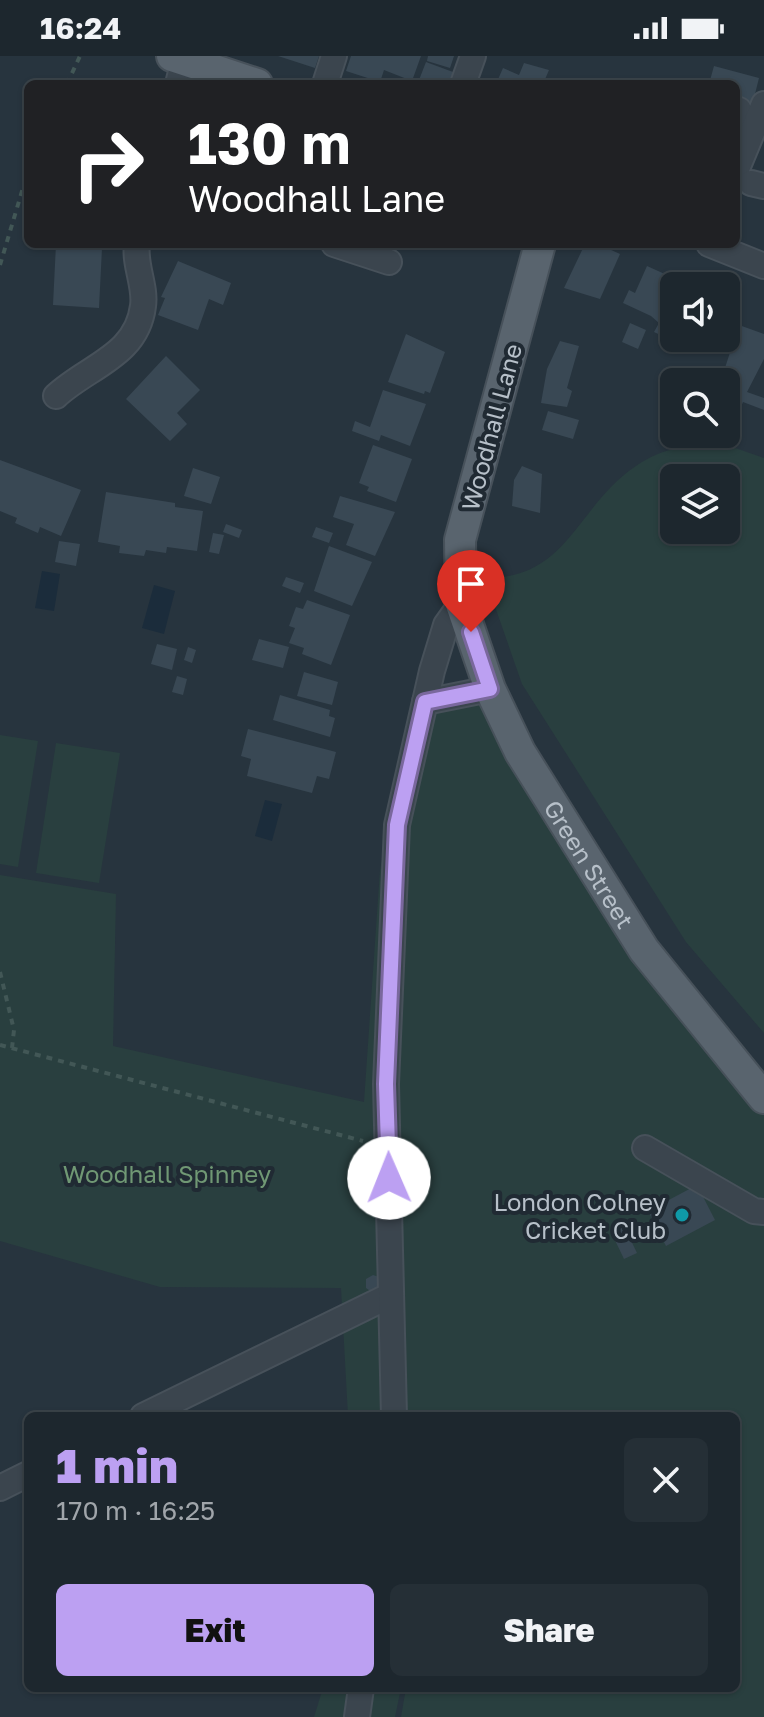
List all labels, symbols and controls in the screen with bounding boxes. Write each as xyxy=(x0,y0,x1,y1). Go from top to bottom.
text: 16:24 xyxy=(40,10,121,46)
text: 130 m xyxy=(188,109,350,176)
icon: right xyxy=(56,112,160,216)
text: Woodhall Lane xyxy=(188,177,445,220)
map controls xyxy=(660,272,740,544)
button: sound xyxy=(660,272,740,352)
street label: Woodhall Lane xyxy=(455,340,527,514)
button: search xyxy=(660,368,740,448)
button: layers xyxy=(660,464,740,544)
pin xyxy=(437,550,505,632)
icon: arrive xyxy=(449,562,493,606)
street label: Green Street xyxy=(539,794,641,933)
position arrow xyxy=(347,1136,431,1220)
park label: Woodhall Spinney xyxy=(63,1159,271,1188)
place label: London Colney Cricket Club xyxy=(493,1187,666,1244)
marker: London Colney Cricket Club xyxy=(673,1206,691,1224)
text: 1 min xyxy=(56,1436,178,1494)
button: close xyxy=(624,1438,708,1522)
text: 170 m · 16:25 xyxy=(56,1495,215,1526)
button: Exit xyxy=(56,1584,374,1676)
button: Share xyxy=(390,1584,708,1676)

